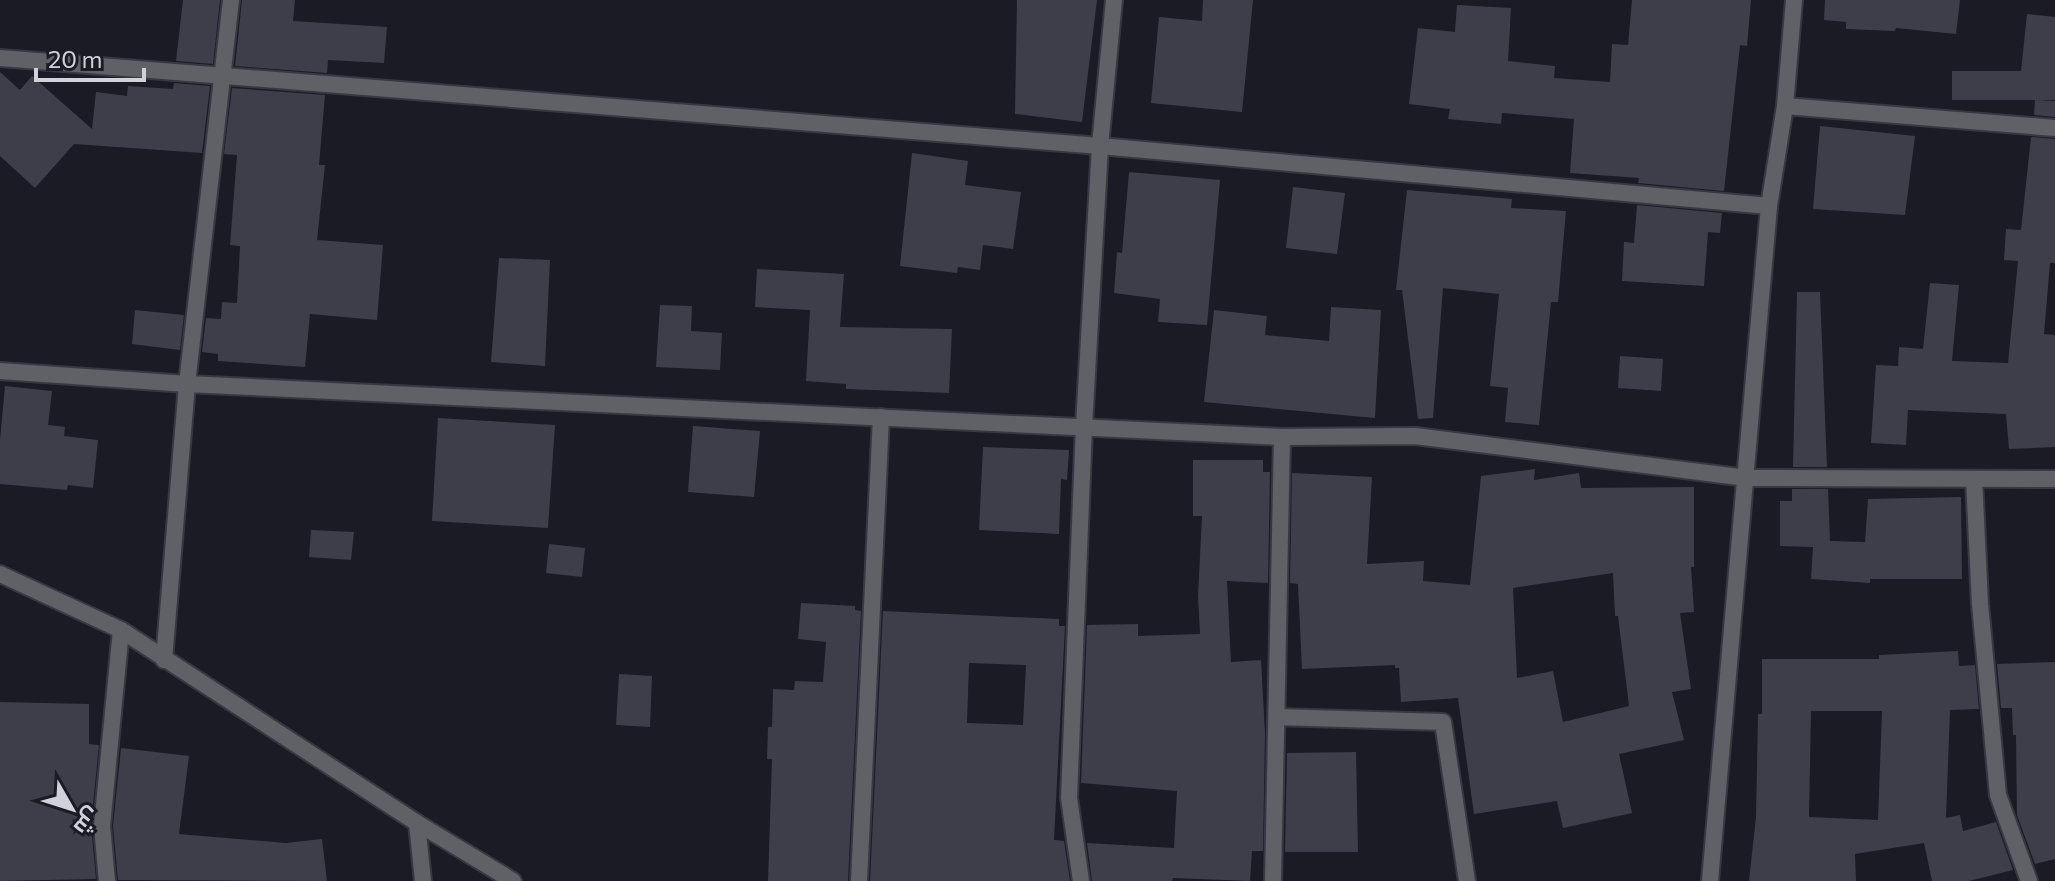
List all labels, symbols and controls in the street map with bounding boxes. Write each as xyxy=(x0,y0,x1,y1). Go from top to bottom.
scale bar xyxy=(36,32,144,82)
text: 20 m xyxy=(48,44,102,73)
north arrow xyxy=(32,769,112,849)
text: ش xyxy=(68,802,107,841)

